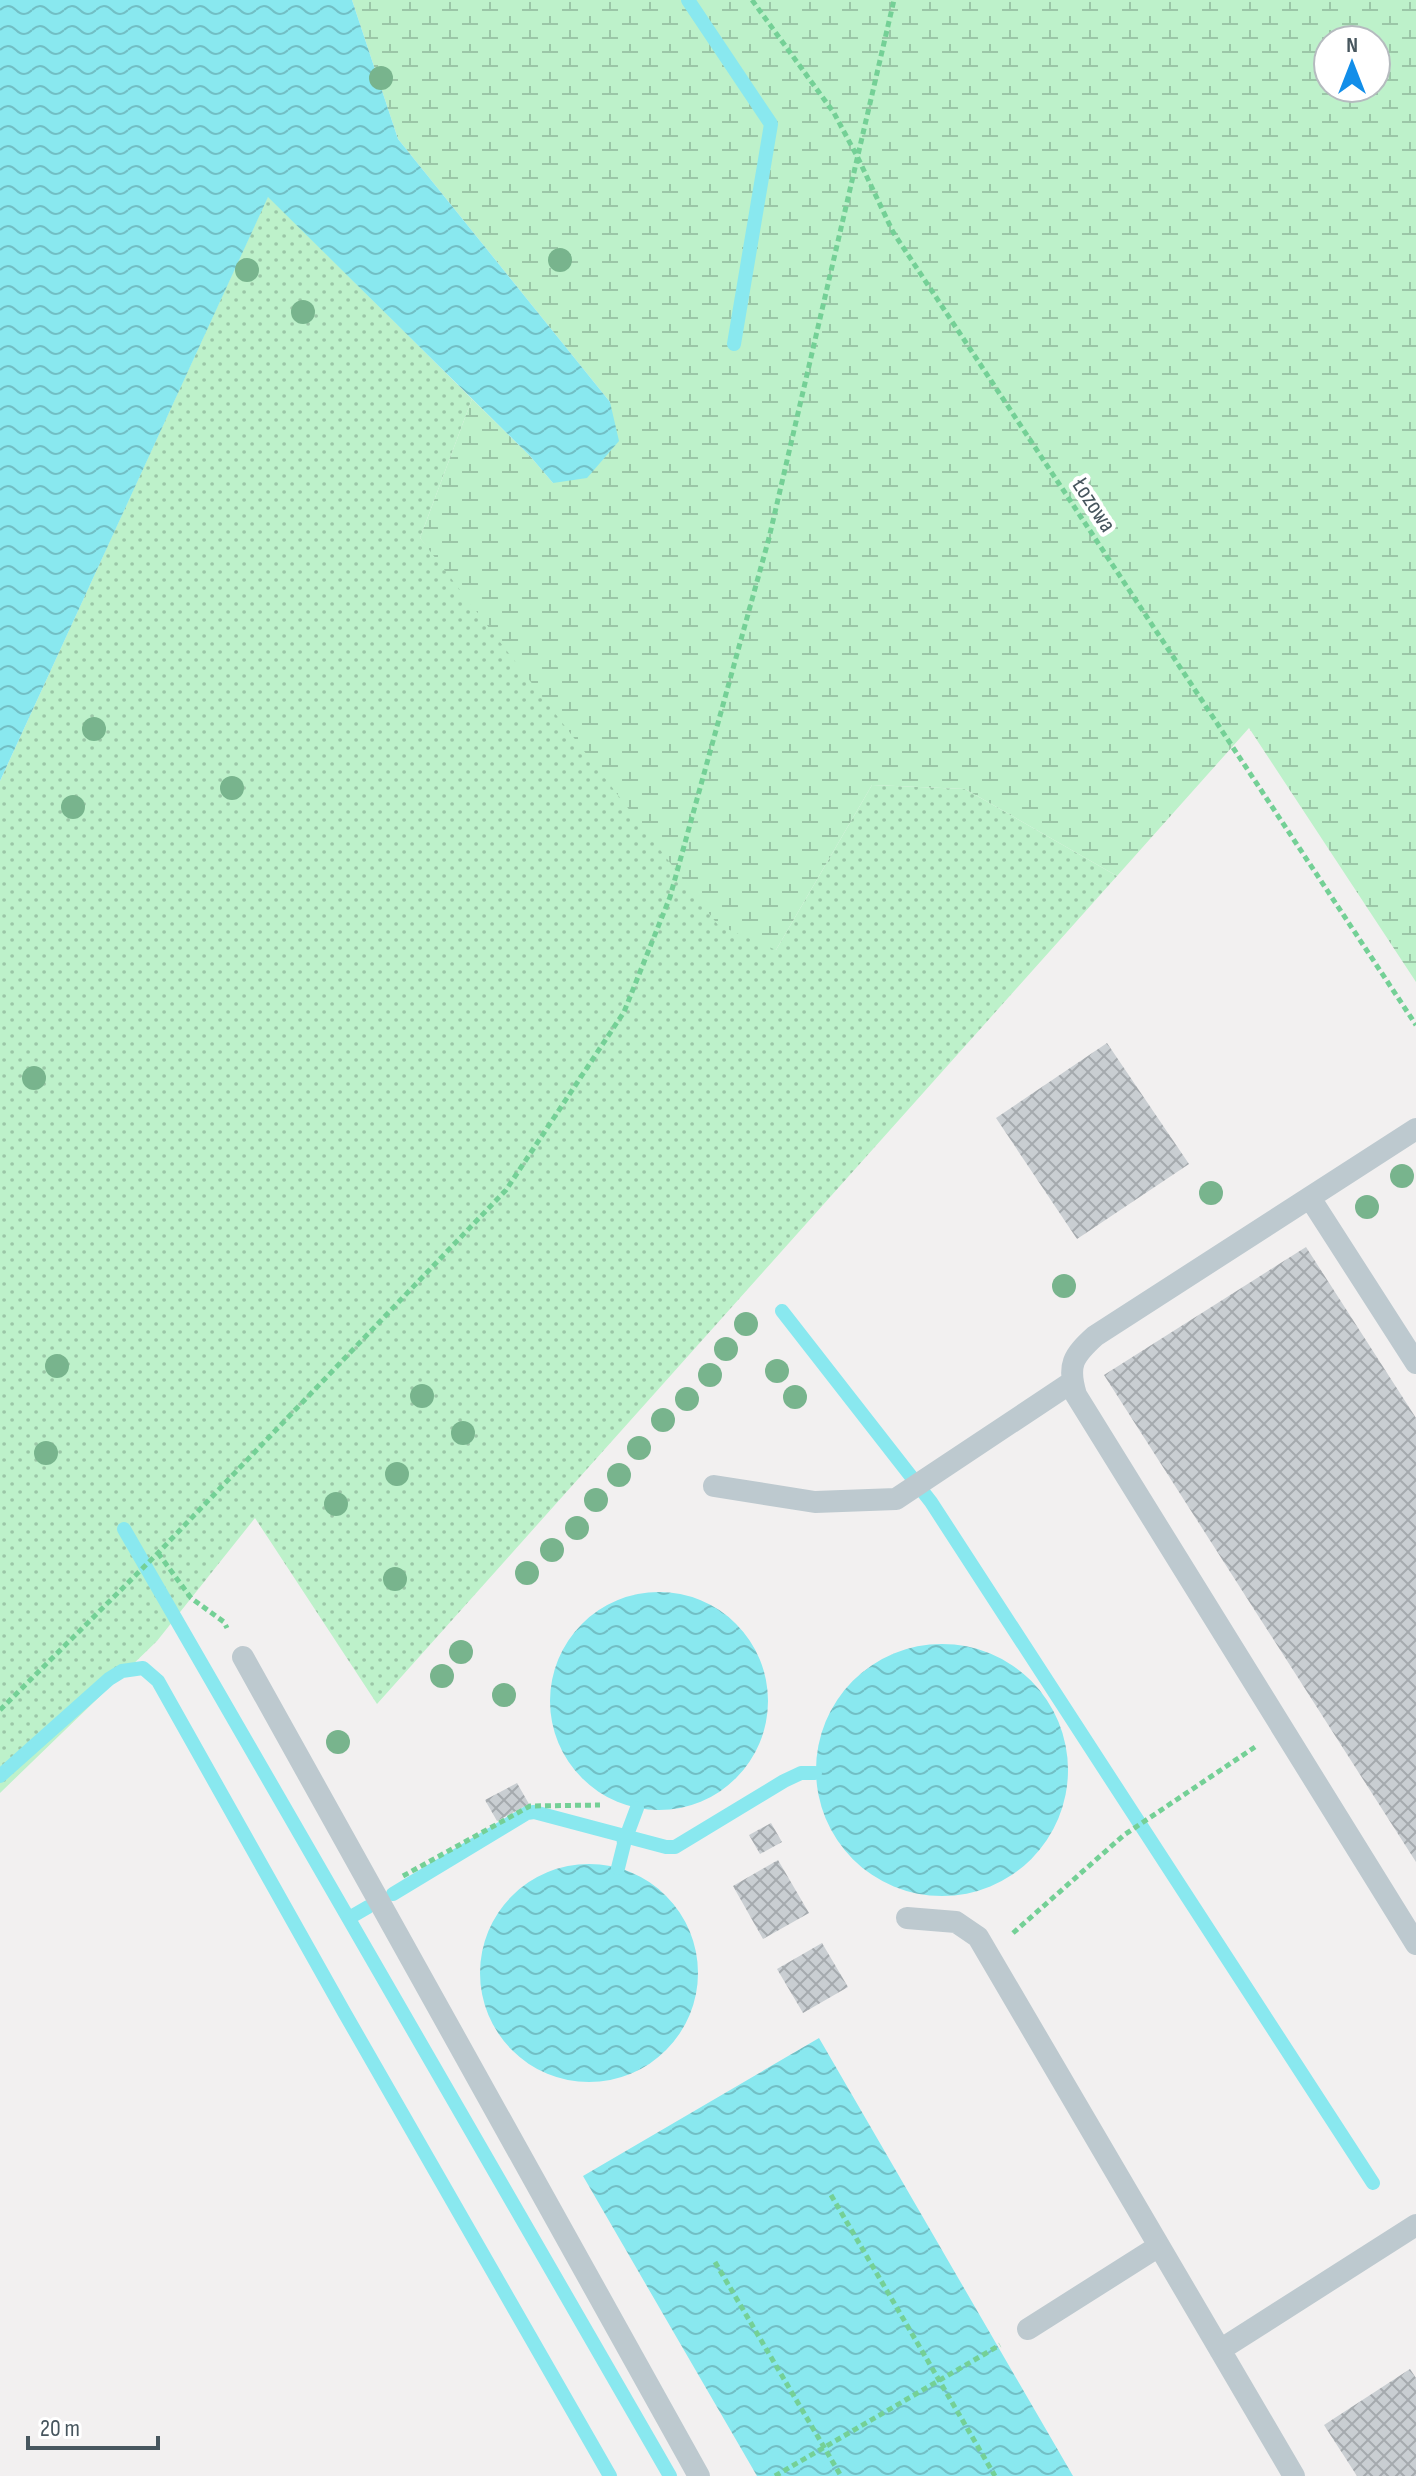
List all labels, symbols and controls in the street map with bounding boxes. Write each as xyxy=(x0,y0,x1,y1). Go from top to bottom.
north arrow xyxy=(1312,24,1392,104)
text: N xyxy=(1346,32,1358,59)
street label: Łozowa xyxy=(1065,472,1122,538)
scale bar xyxy=(28,2400,158,2450)
text: 20 m xyxy=(40,2414,80,2443)

